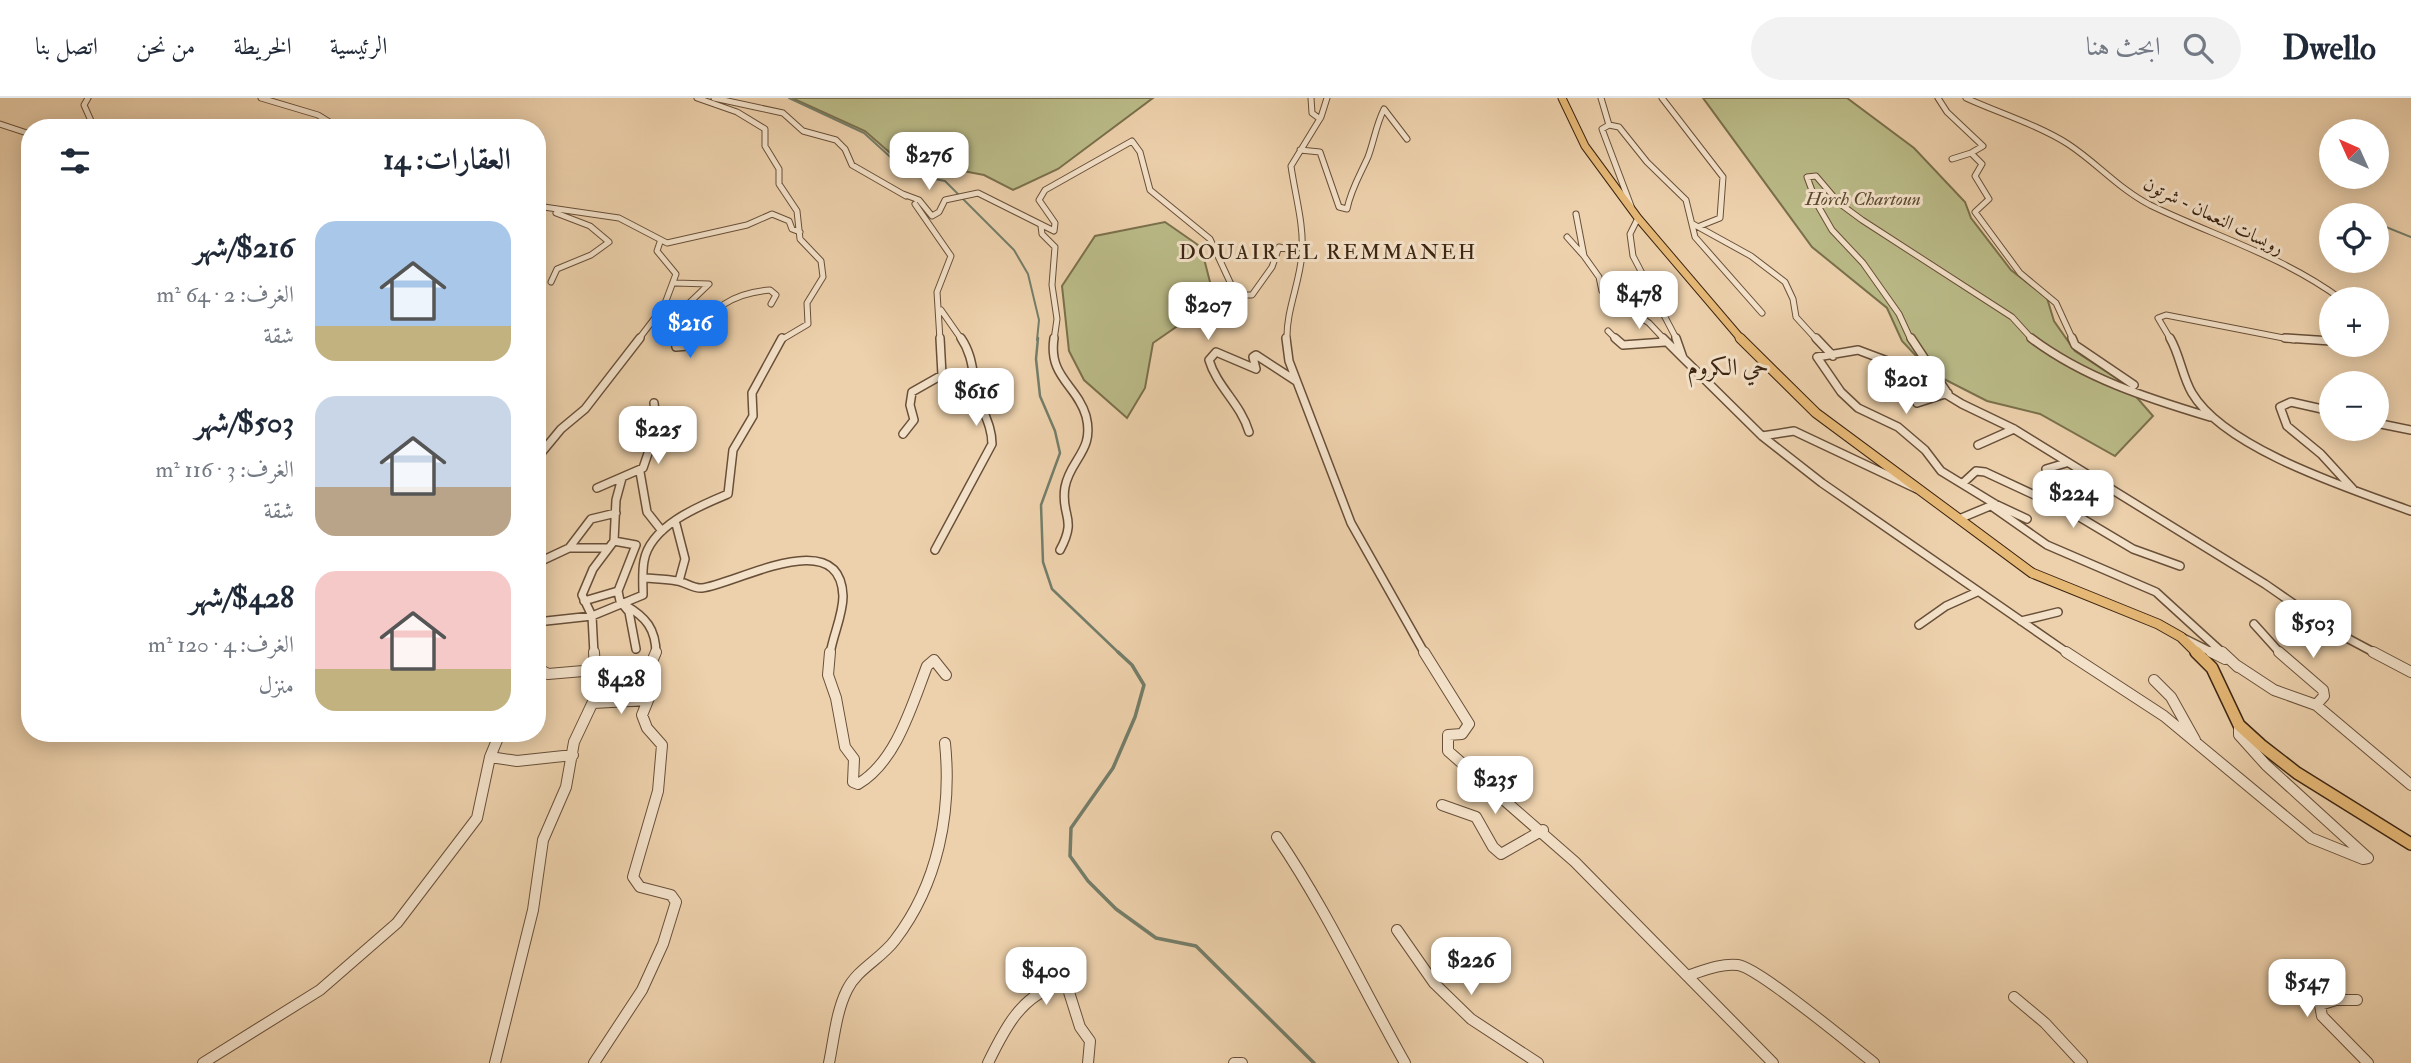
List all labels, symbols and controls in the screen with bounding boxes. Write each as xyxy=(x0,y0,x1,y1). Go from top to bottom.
search box xyxy=(1751,17,2241,80)
text: Dwello xyxy=(2283,28,2376,69)
icon: search xyxy=(2179,29,2217,67)
text: اتصل بنا xyxy=(35,31,98,62)
text: من نحن xyxy=(136,31,195,62)
text: الخريطة xyxy=(233,31,292,62)
text: الرئيسية xyxy=(330,31,387,62)
text: ابحث هنا xyxy=(2086,31,2161,63)
north arrow xyxy=(2319,119,2389,189)
map controls xyxy=(2319,119,2389,441)
pin: $276 xyxy=(888,132,970,192)
text: $276 xyxy=(906,140,952,169)
text: العقارات: 14 xyxy=(383,141,511,178)
icon: filters xyxy=(56,142,94,180)
street label: رويسات النعمان - شرتون xyxy=(2139,171,2288,260)
park label: Horch Chartoun xyxy=(1804,187,1921,211)
button: locate xyxy=(2319,203,2389,273)
text: $216/شهر xyxy=(194,229,294,266)
district label: DOUAIR EL REMMANEH xyxy=(1179,239,1477,266)
icon: home xyxy=(371,249,455,333)
pin: $478 xyxy=(1598,272,1680,331)
text: $478 xyxy=(1616,279,1662,308)
text: الغرف: 2 · 64 m² xyxy=(156,280,294,309)
pin: $207 xyxy=(1167,282,1249,342)
button: + xyxy=(2319,287,2389,357)
text: $207 xyxy=(1184,290,1232,319)
pin: $216 xyxy=(649,300,731,360)
text: $216 xyxy=(668,308,712,337)
text: شقة xyxy=(264,321,294,350)
district label: حي الكروم xyxy=(1687,352,1769,388)
pin: $201 xyxy=(1865,356,1947,416)
text: $201 xyxy=(1884,364,1928,393)
pin: $616 xyxy=(935,368,1017,428)
button: − xyxy=(2319,371,2389,441)
text: $616 xyxy=(954,376,998,405)
text: $503/شهر xyxy=(195,404,294,441)
pin: $225 xyxy=(617,406,699,466)
text: $225 xyxy=(635,414,681,443)
icon: home xyxy=(371,424,455,508)
text: الغرف: 3 · 116 m² xyxy=(155,455,294,484)
pin: $224 xyxy=(2032,470,2114,530)
text: $224 xyxy=(2049,478,2097,507)
text: شقة xyxy=(264,496,294,525)
text: $428/شهر xyxy=(189,579,294,616)
icon: home xyxy=(371,599,455,683)
pin: $503 xyxy=(2272,601,2354,660)
text: $503 xyxy=(2291,608,2335,637)
text: الغرف: 4 · 120 m² xyxy=(148,630,294,659)
pin: $428 xyxy=(580,656,662,716)
text: $428 xyxy=(597,664,645,693)
text: منزل xyxy=(259,671,294,700)
pin: $235 xyxy=(1454,756,1536,816)
text: $235 xyxy=(1473,764,1517,793)
pin: $226 xyxy=(1430,937,1512,997)
text: $226 xyxy=(1447,945,1495,974)
pin: $400 xyxy=(1005,948,1087,1007)
text: $400 xyxy=(1021,955,1071,984)
pin: $547 xyxy=(2266,960,2348,1019)
text: $547 xyxy=(2285,967,2329,996)

